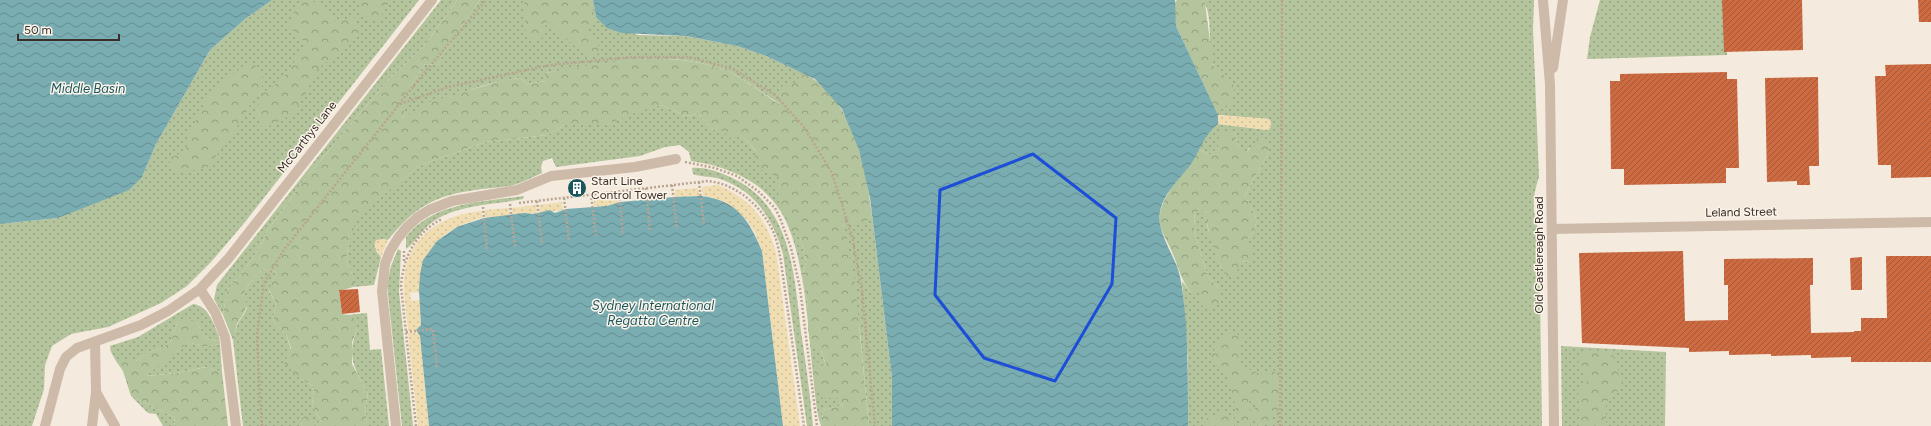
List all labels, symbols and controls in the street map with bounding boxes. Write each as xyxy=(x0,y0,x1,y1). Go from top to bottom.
scale bar xyxy=(18,16,119,42)
text: 50 m xyxy=(24,23,52,37)
water label: Middle Basin xyxy=(51,81,125,96)
street label: McCarthys Lane xyxy=(275,98,340,176)
place label: Start Line Control Tower xyxy=(591,174,667,202)
building icon: Start Line Control Tower xyxy=(566,177,588,199)
street label: Old Castlereagh Road xyxy=(1532,196,1546,314)
street label: Leland Street xyxy=(1705,204,1777,220)
water label: Sydney International Regatta Centre xyxy=(592,298,714,328)

